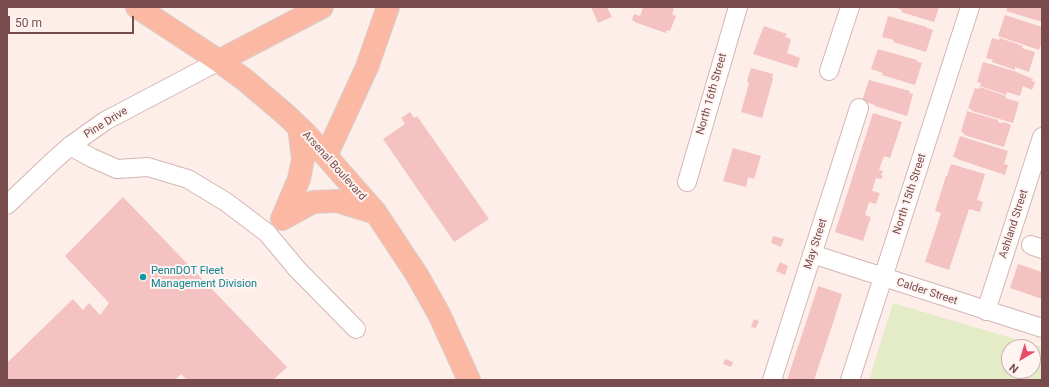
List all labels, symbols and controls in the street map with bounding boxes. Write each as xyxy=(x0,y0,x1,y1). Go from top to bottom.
scale bar xyxy=(10,8,136,34)
text: 50 m xyxy=(15,16,42,30)
street label: North 16th Street xyxy=(694,52,730,136)
street label: Pine Drive xyxy=(82,104,130,142)
street label: Arsenal Boulevard xyxy=(299,129,369,203)
street label: North 15th Street xyxy=(891,152,929,236)
street label: Ashland Street xyxy=(997,188,1031,260)
street label: May Street xyxy=(802,217,830,271)
place label: PennDOT Fleet Management Division xyxy=(151,264,257,290)
marker: PennDOT Fleet Management Division xyxy=(138,272,148,282)
street label: Calder Street xyxy=(895,276,959,308)
north arrow xyxy=(1001,339,1041,379)
text: N xyxy=(1007,361,1021,376)

